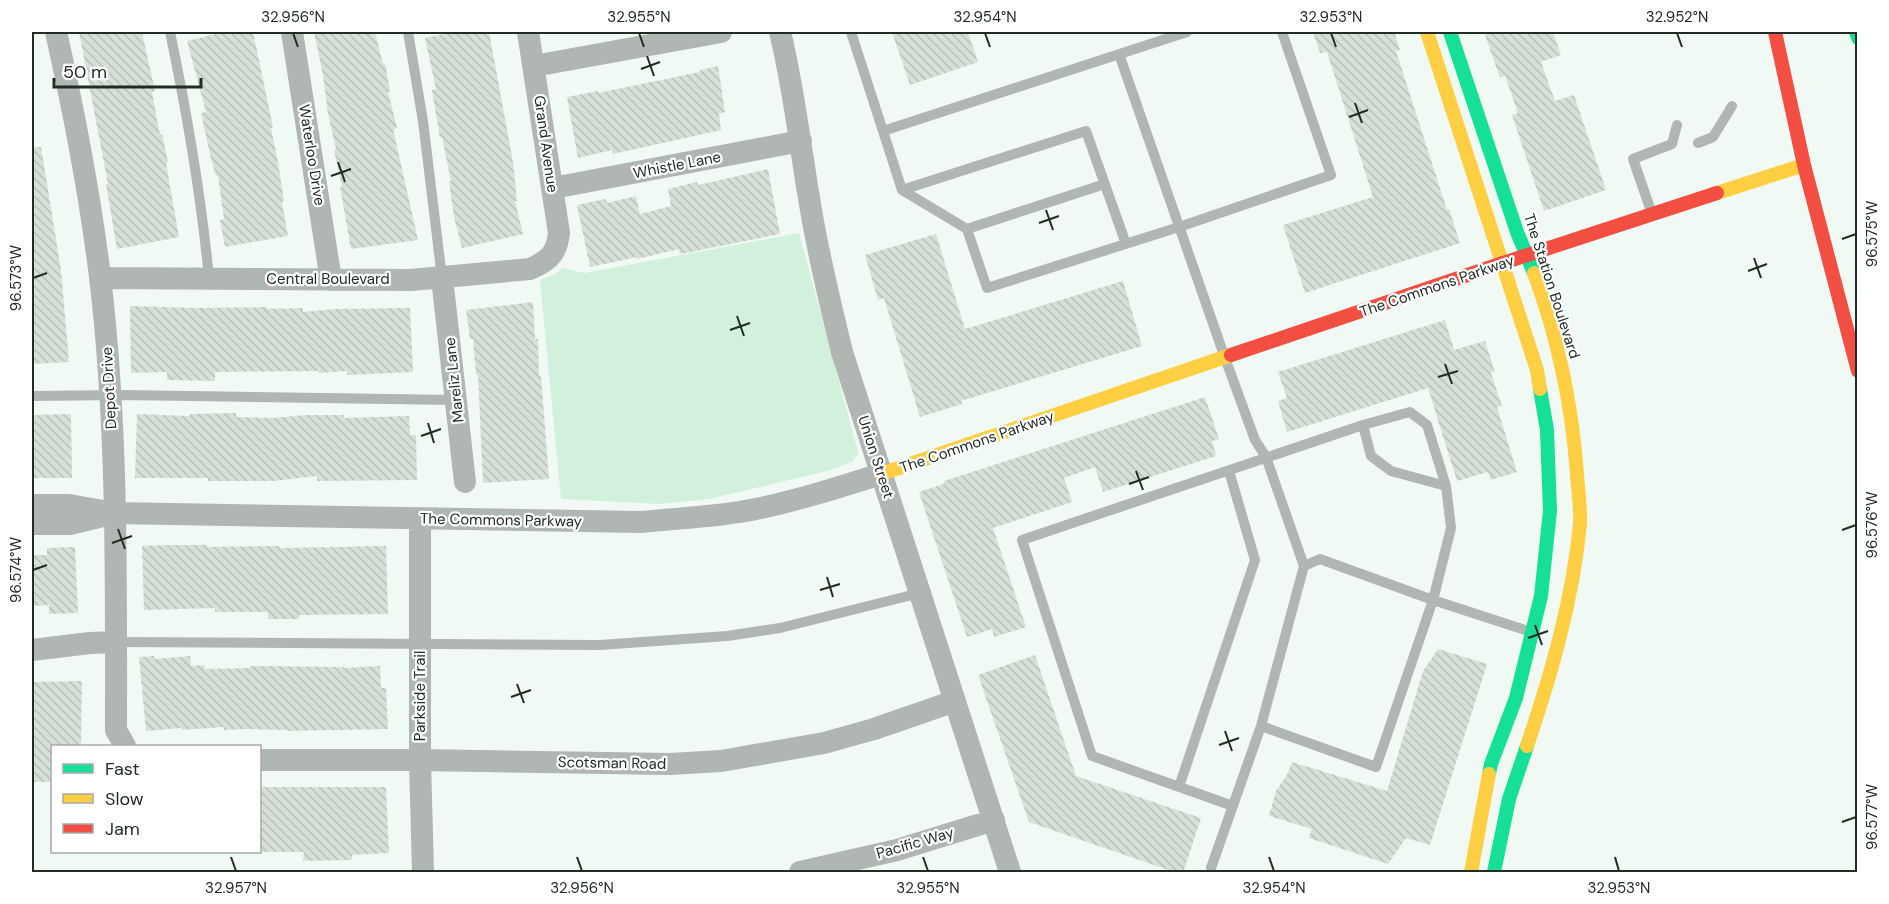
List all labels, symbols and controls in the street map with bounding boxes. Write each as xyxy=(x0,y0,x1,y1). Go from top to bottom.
text: 32.956°N xyxy=(261,7,325,27)
text: 32.955°N xyxy=(607,7,671,27)
text: 32.954°N xyxy=(953,7,1017,27)
text: 32.953°N xyxy=(1300,7,1362,27)
text: 32.952°N xyxy=(1646,7,1708,27)
scale bar xyxy=(54,51,201,89)
text: 50 m xyxy=(63,60,107,84)
street label: Grand Avenue xyxy=(529,94,563,194)
street label: Waterloo Drive xyxy=(294,103,330,207)
street label: Whistle Lane xyxy=(631,147,723,183)
text: 96.575°W xyxy=(1862,200,1882,267)
street label: The Station Boulevard xyxy=(1519,211,1585,361)
text: 96.573°W xyxy=(6,244,26,311)
street label: The Commons Parkway xyxy=(1357,250,1517,322)
street label: Central Boulevard xyxy=(266,269,390,289)
street label: Mareliz Lane xyxy=(440,336,468,424)
street label: Depot Drive xyxy=(97,346,121,430)
street label: The Commons Parkway xyxy=(897,406,1057,478)
street label: Union Street xyxy=(853,413,899,501)
text: 96.576°W xyxy=(1862,491,1882,558)
street label: The Commons Parkway xyxy=(420,509,583,531)
text: 96.574°W xyxy=(6,537,26,603)
street label: Parkside Trail xyxy=(410,651,430,741)
legend xyxy=(51,745,261,853)
street label: Scotsman Road xyxy=(558,752,666,774)
text: Fast xyxy=(105,757,140,781)
text: 96.577°W xyxy=(1862,784,1882,850)
text: Slow xyxy=(105,787,144,811)
text: Jam xyxy=(105,817,140,841)
street label: Pacific Way xyxy=(874,822,957,864)
text: 32.957°N xyxy=(205,878,267,898)
text: 32.956°N xyxy=(550,878,614,898)
text: 32.955°N xyxy=(896,878,960,898)
text: 32.954°N xyxy=(1242,878,1306,898)
text: 32.953°N xyxy=(1588,878,1650,898)

